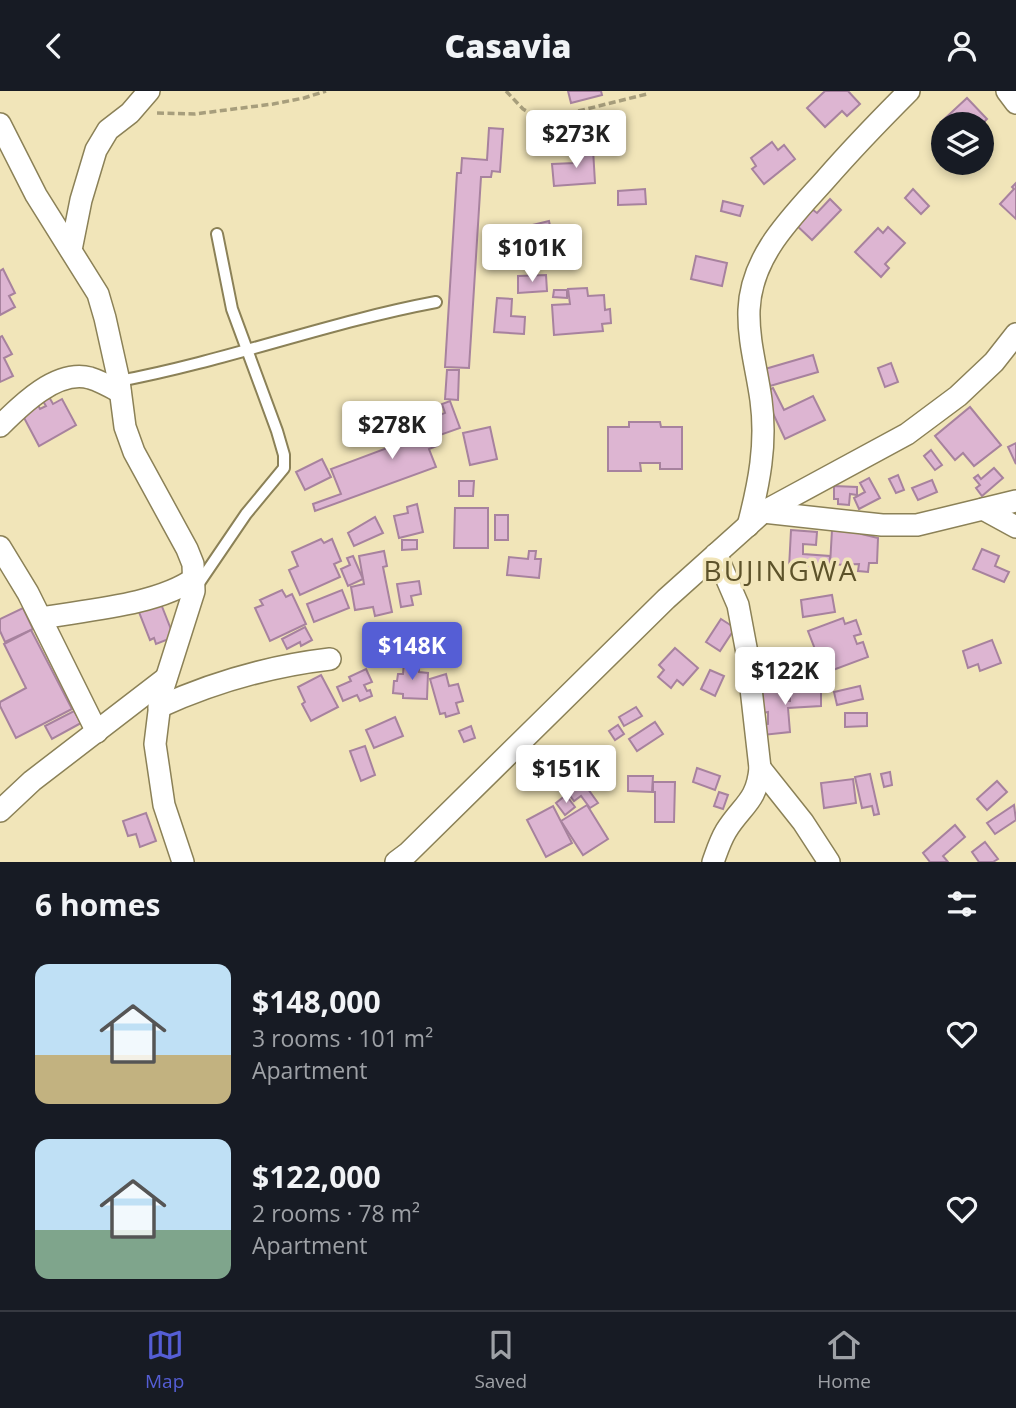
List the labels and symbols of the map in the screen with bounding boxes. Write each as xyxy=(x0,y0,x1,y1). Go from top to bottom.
pin: $273K xyxy=(527,111,625,170)
pin: $101K xyxy=(483,225,581,284)
pin: $278K xyxy=(343,401,441,461)
district label: BUJINGWA xyxy=(704,551,858,589)
pin: $148K xyxy=(363,623,461,682)
pin: $122K xyxy=(736,647,834,707)
pin: $151K xyxy=(517,745,615,805)

